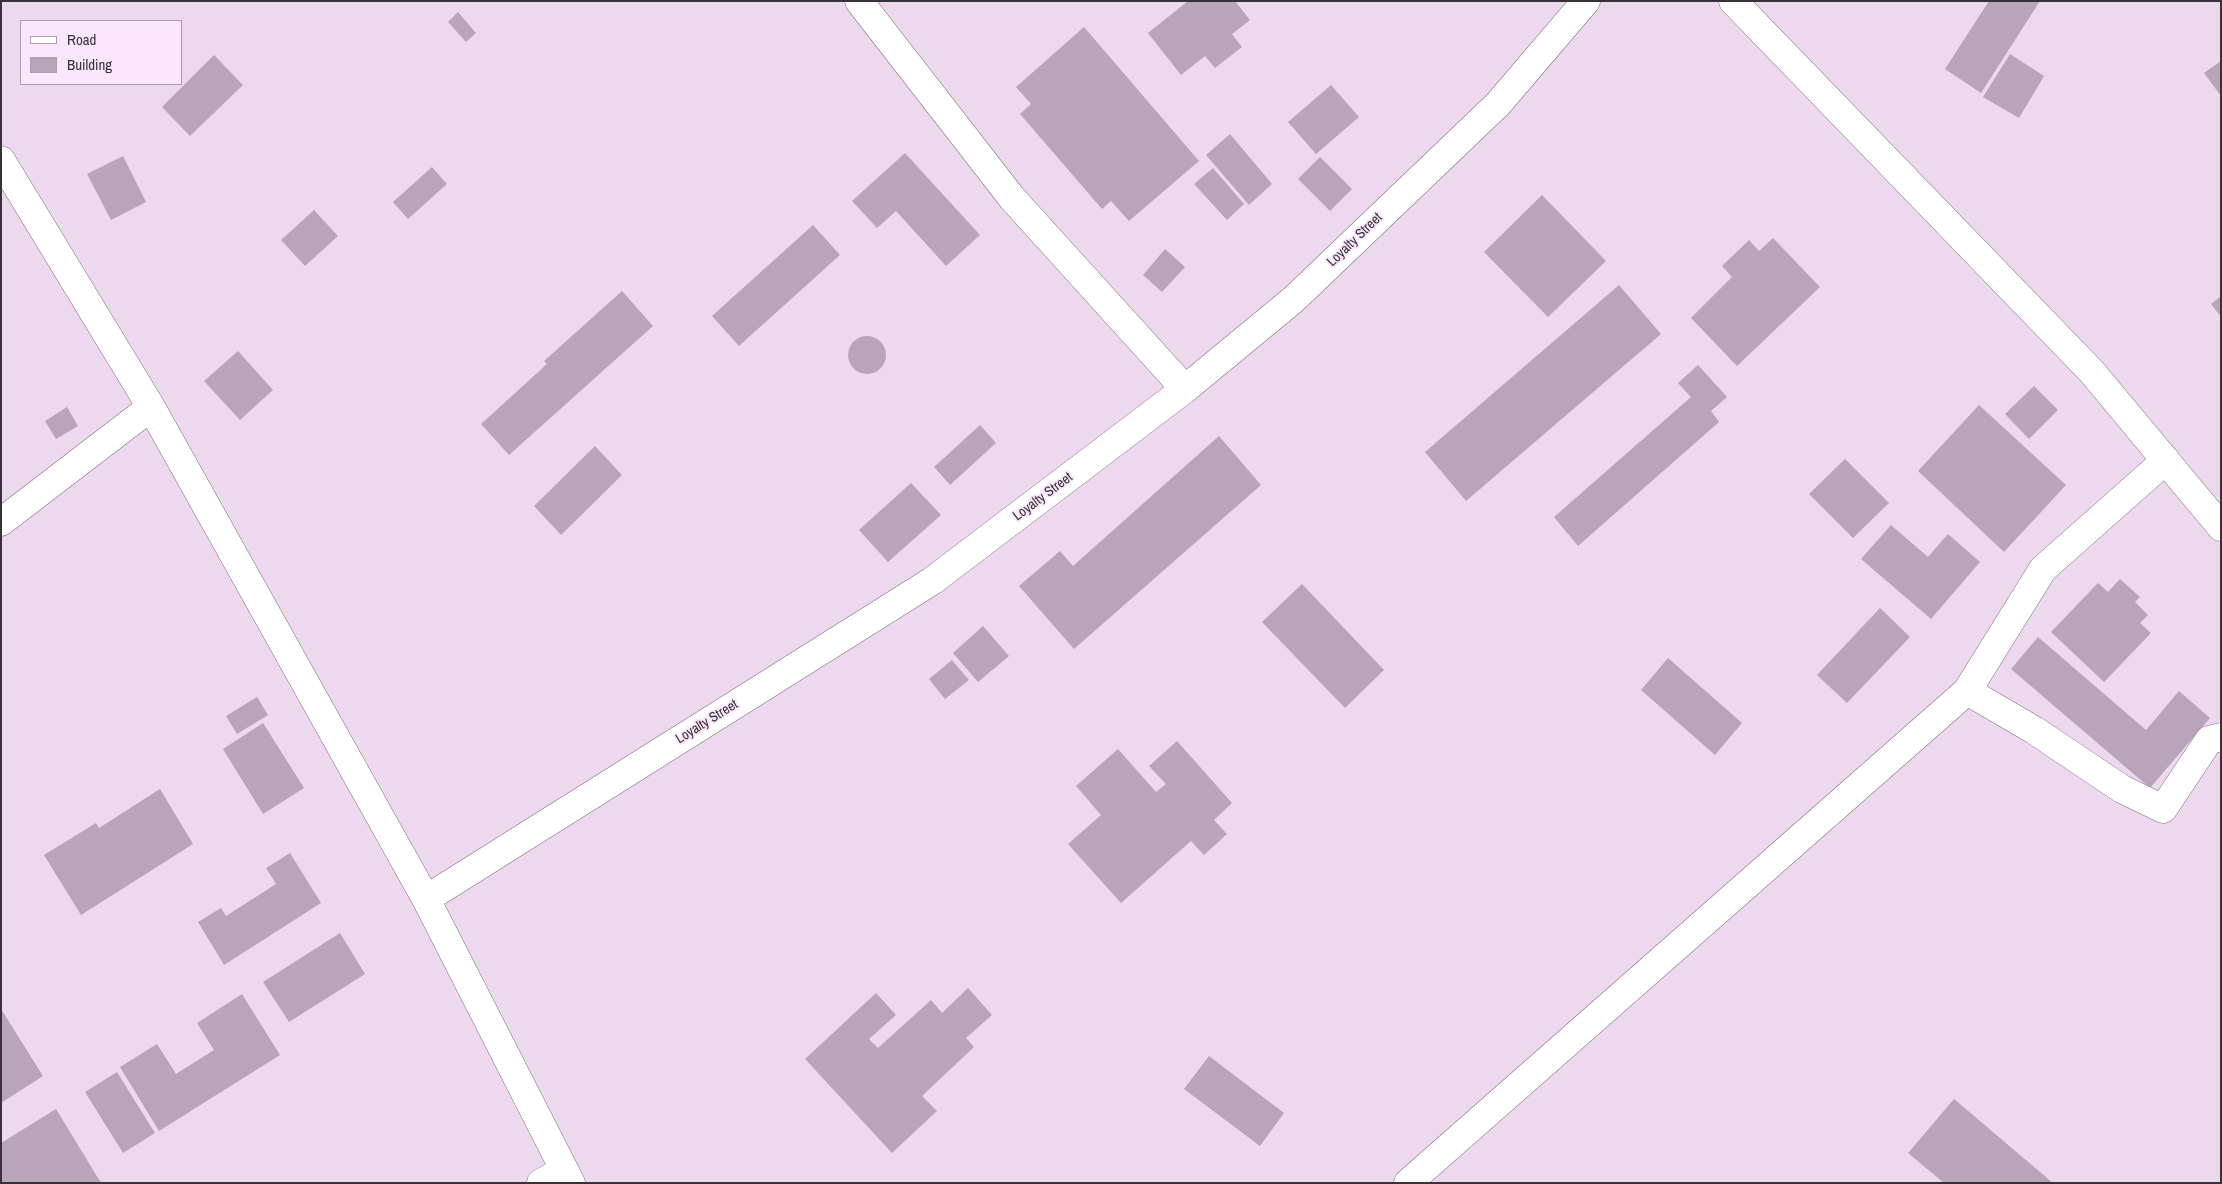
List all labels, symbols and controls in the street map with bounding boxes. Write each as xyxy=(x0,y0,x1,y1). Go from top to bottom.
legend xyxy=(20,20,182,85)
text: Road xyxy=(67,29,96,50)
text: Building xyxy=(67,54,112,75)
street label: Loyalty Street xyxy=(1324,210,1386,270)
street label: Loyalty Street xyxy=(1010,469,1076,525)
street label: Loyalty Street xyxy=(673,696,741,748)

